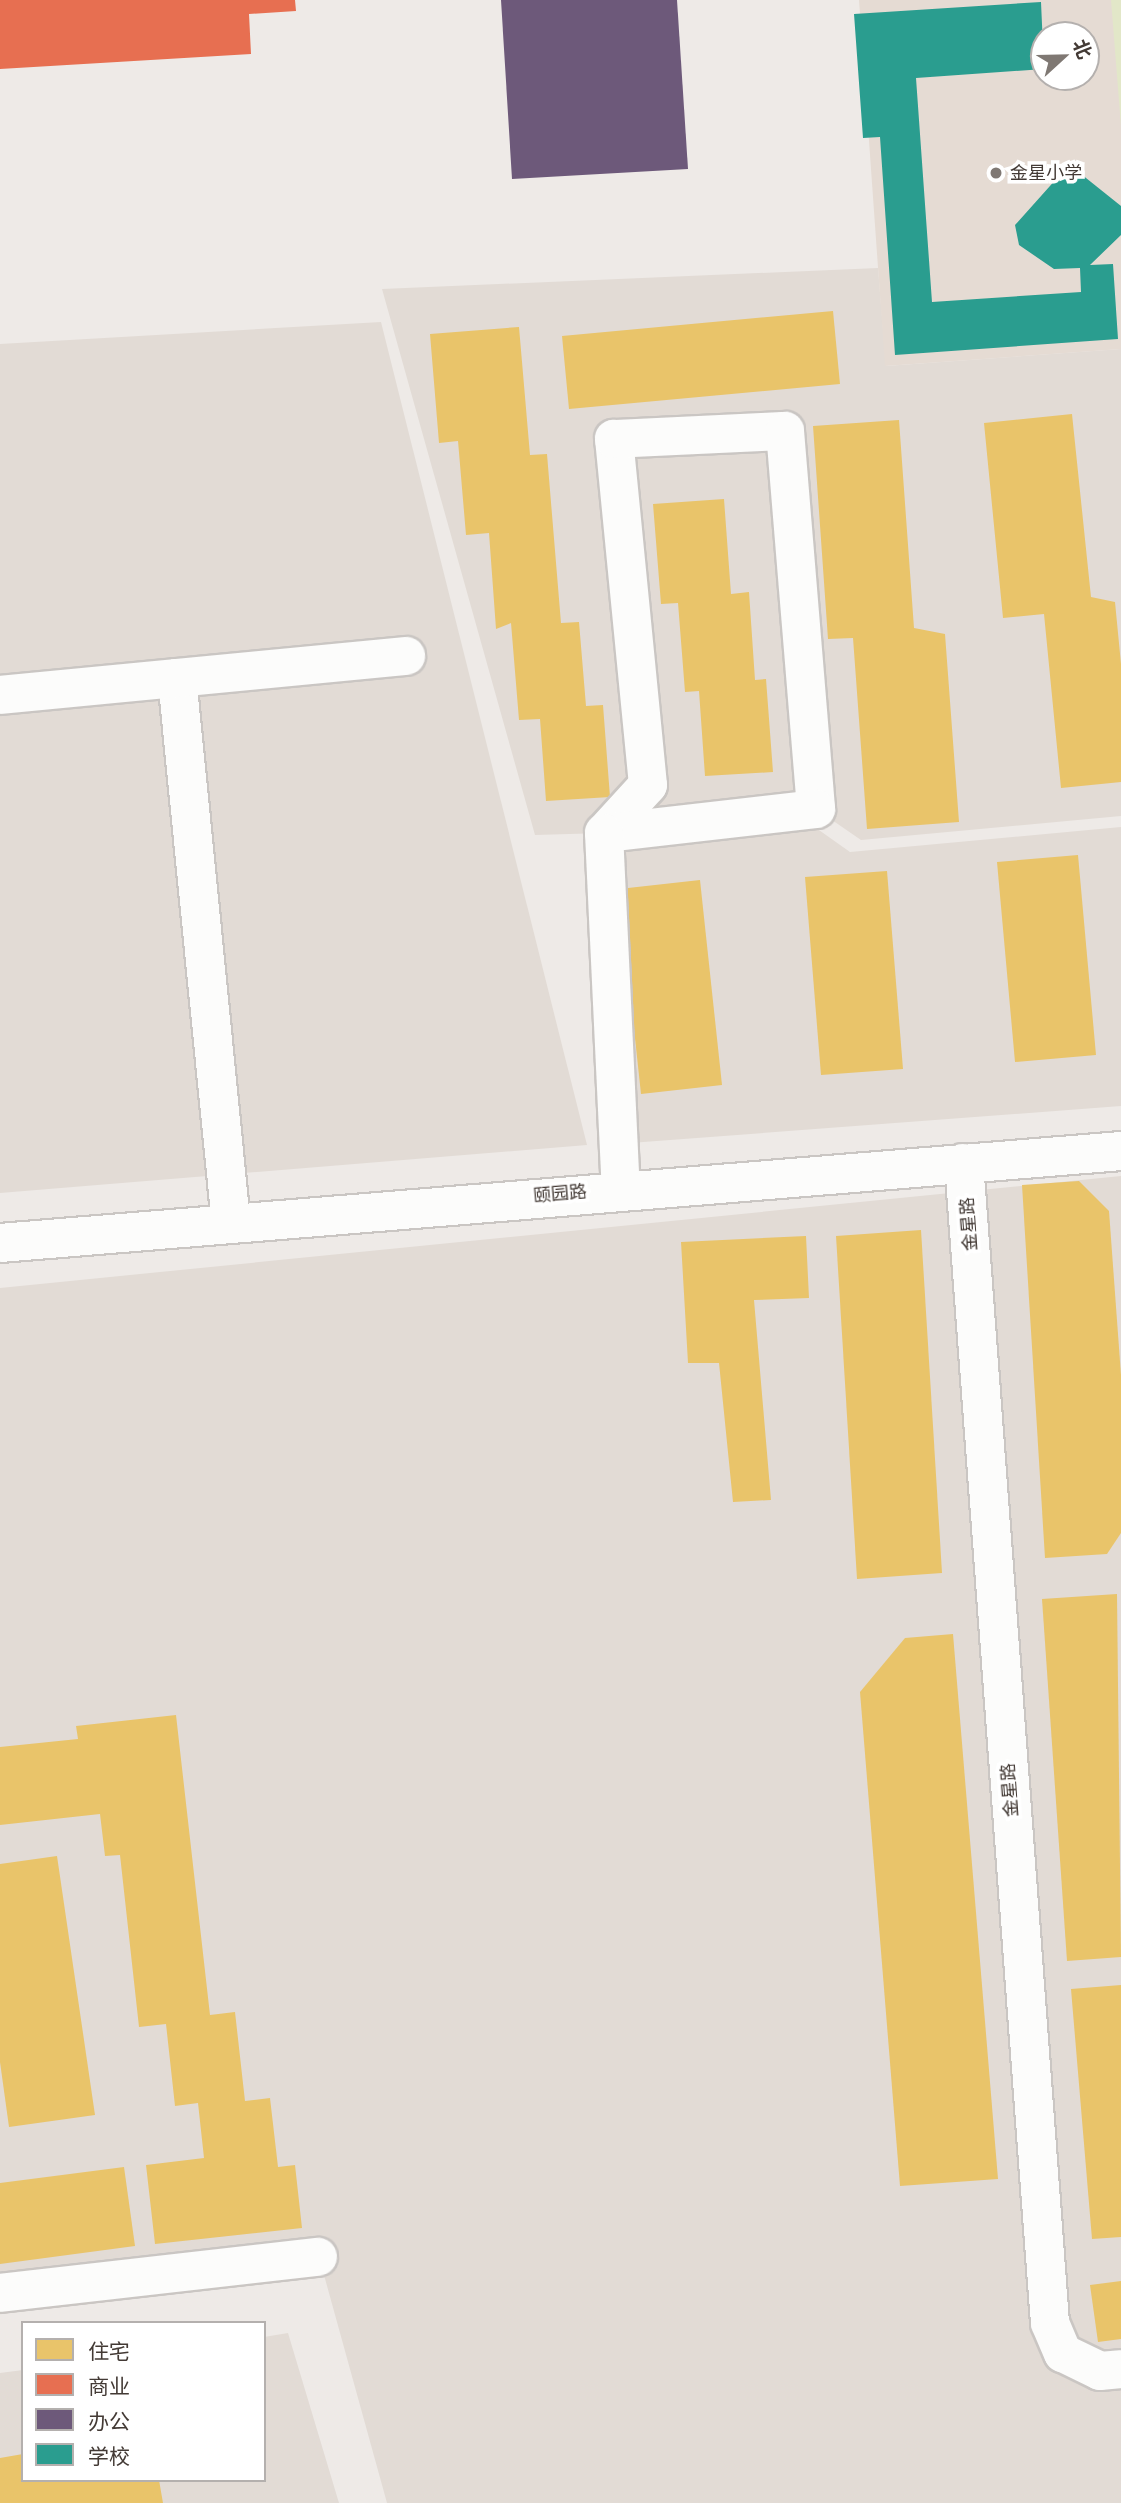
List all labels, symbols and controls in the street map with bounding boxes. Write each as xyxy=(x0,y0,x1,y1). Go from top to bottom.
north arrow xyxy=(1030,21,1100,91)
text: 北 xyxy=(1068,36,1097,62)
place label: 金星小学 xyxy=(1010,162,1082,184)
marker: 金星小学 xyxy=(988,165,1004,181)
street label: 颐园路 xyxy=(532,1181,588,1207)
street label: 金星路 xyxy=(956,1196,982,1252)
street label: 金星路 xyxy=(997,1762,1023,1818)
legend xyxy=(21,2321,266,2482)
text: 住宅 xyxy=(88,2338,130,2364)
text: 商业 xyxy=(88,2373,130,2399)
text: 办公 xyxy=(88,2408,130,2434)
text: 学校 xyxy=(88,2443,130,2469)

